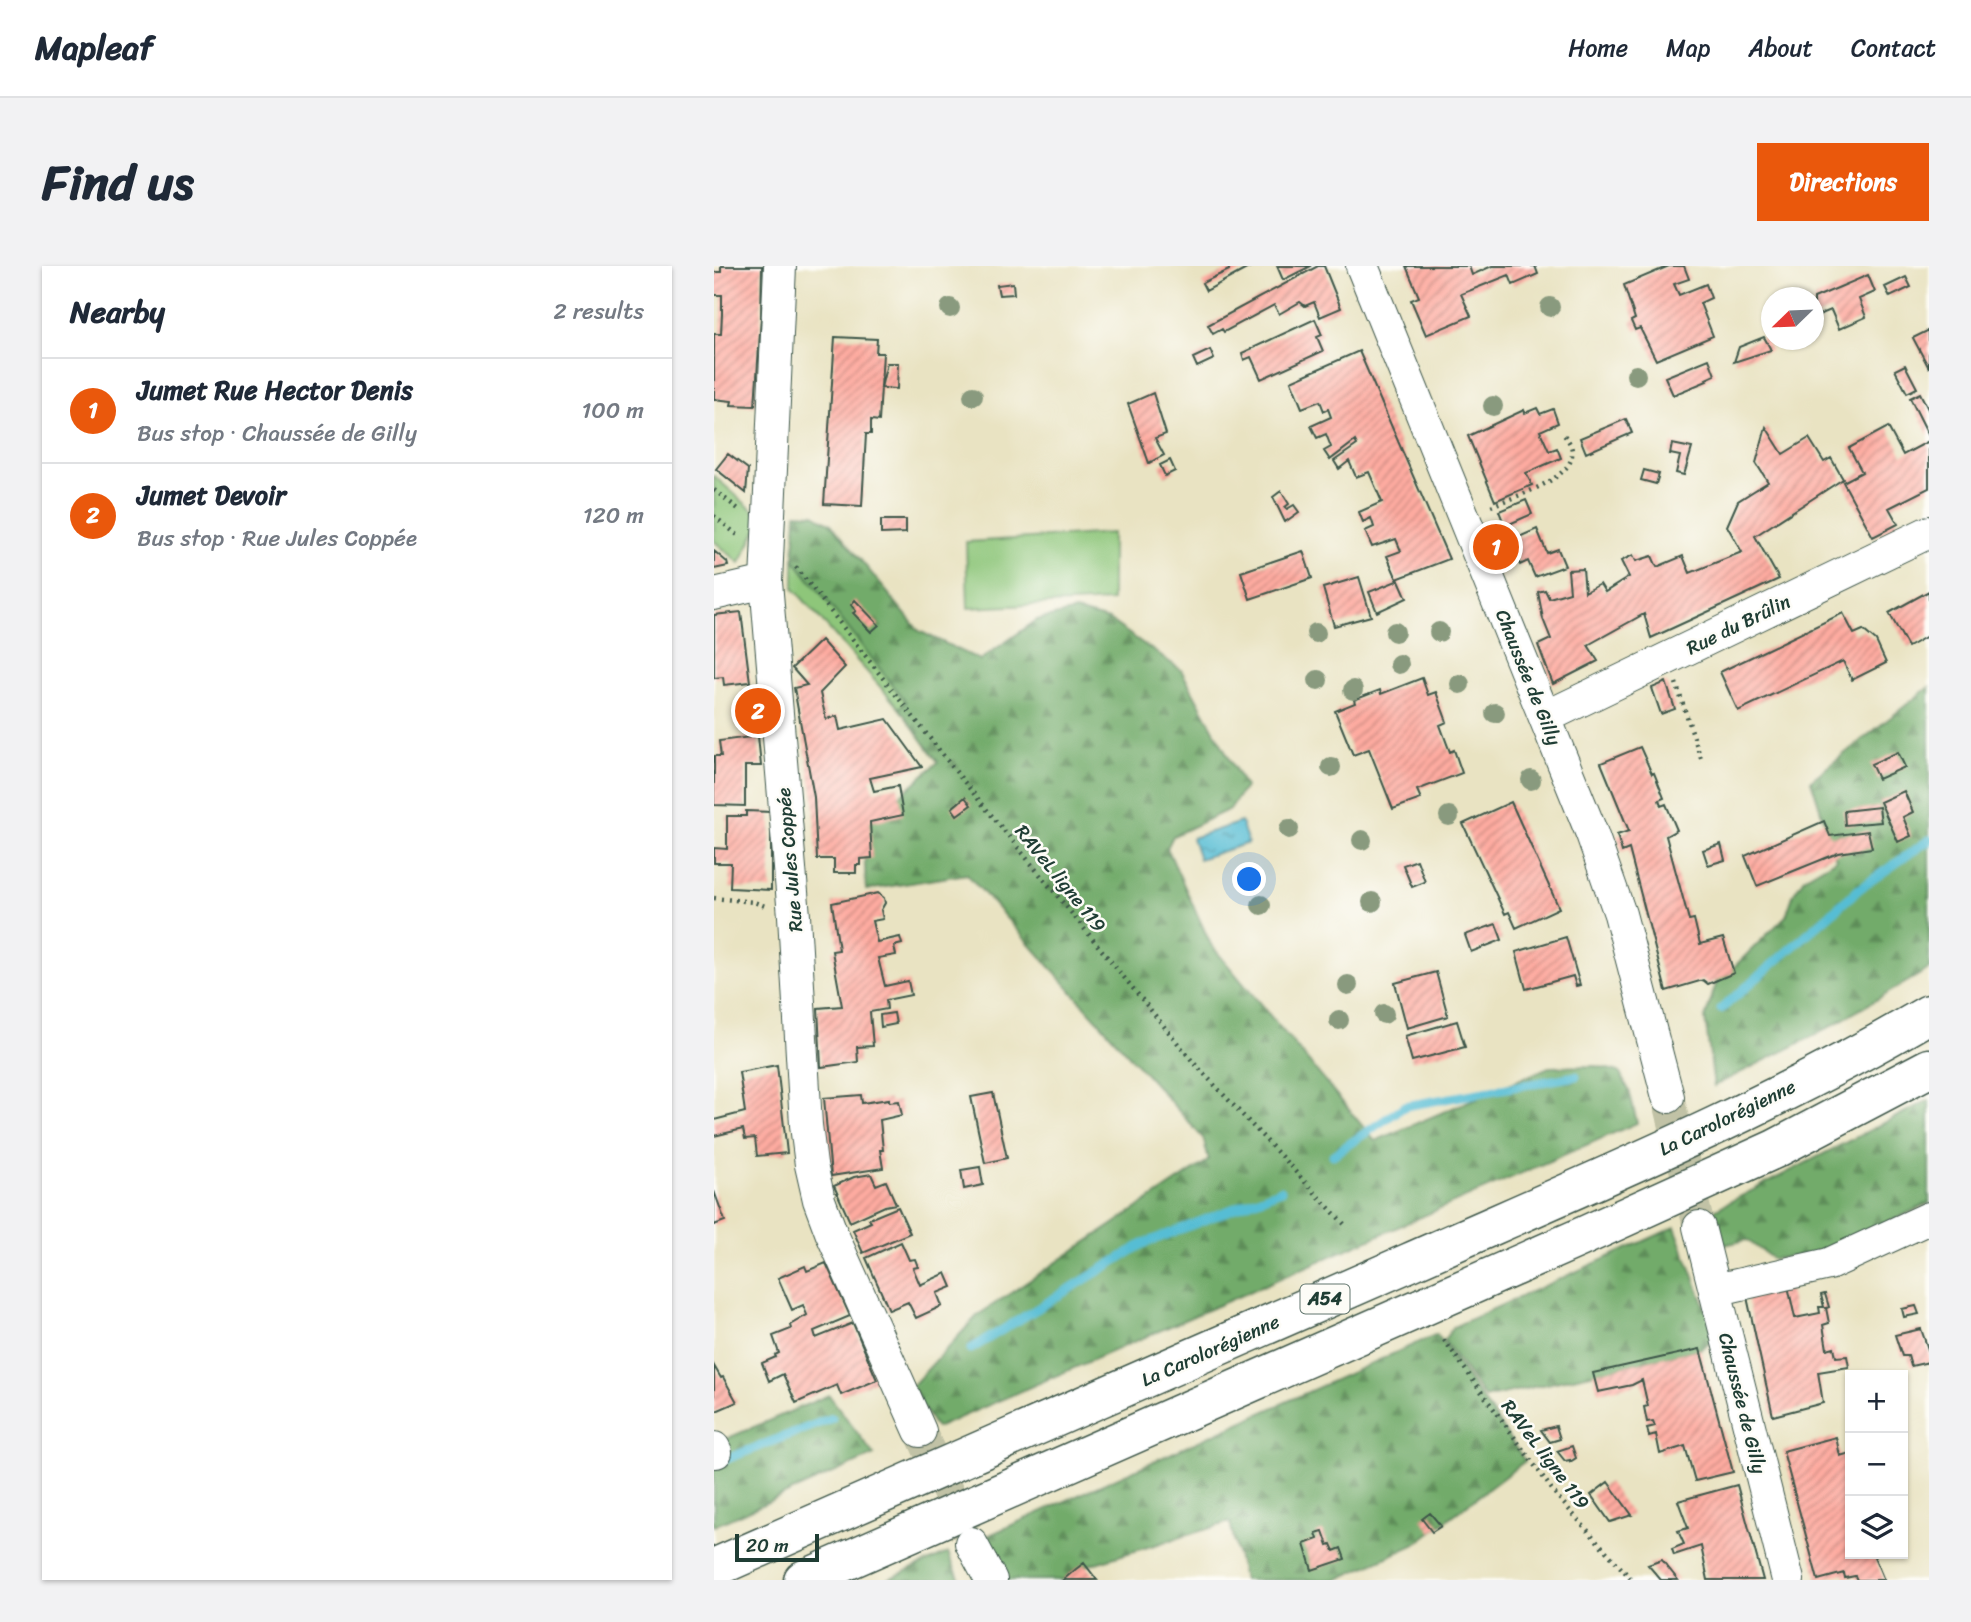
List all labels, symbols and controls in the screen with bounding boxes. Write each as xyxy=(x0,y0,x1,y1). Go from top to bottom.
text: Mapleaf xyxy=(35,19,153,77)
text: Home xyxy=(1568,27,1628,69)
text: Map xyxy=(1666,27,1710,69)
text: About xyxy=(1748,27,1813,69)
text: Contact xyxy=(1851,27,1936,69)
text: Find us xyxy=(42,139,194,226)
button: Directions xyxy=(1757,143,1929,221)
text: Nearby xyxy=(70,285,165,339)
north arrow xyxy=(1761,287,1824,350)
text: 2 results xyxy=(553,291,644,332)
text: Jumet Rue Hector Denis xyxy=(137,367,413,413)
text: 1 xyxy=(88,390,98,431)
text: 100 m xyxy=(581,390,644,431)
text: Bus stop · Chaussée de Gilly xyxy=(137,413,417,454)
text: Jumet Devoir xyxy=(137,472,286,518)
text: 2 xyxy=(86,495,100,536)
text: 120 m xyxy=(583,495,644,536)
text: Bus stop · Rue Jules Coppée xyxy=(137,518,417,559)
pin: 1 xyxy=(1473,521,1519,573)
street label: Rue du Brûlin xyxy=(1680,585,1796,664)
street label: Chaussée de Gilly xyxy=(1486,604,1571,750)
pin: 2 xyxy=(735,685,781,737)
street label: Rue Jules Coppée xyxy=(767,787,812,933)
street label: RAVeL ligne 119 xyxy=(1006,817,1115,940)
your location xyxy=(1232,862,1266,896)
street label: La Carolorégienne xyxy=(1653,1070,1802,1165)
road number: A54 xyxy=(1300,1284,1350,1314)
street label: La Carolorégienne xyxy=(1136,1305,1285,1396)
street label: Chaussée de Gilly xyxy=(1709,1329,1776,1477)
map controls xyxy=(1845,1370,1908,1559)
button: + xyxy=(1845,1370,1908,1433)
street label: RAVeL ligne 119 xyxy=(1493,1392,1598,1517)
button: − xyxy=(1845,1433,1908,1496)
button: layers xyxy=(1845,1496,1908,1559)
text: 20 m xyxy=(746,1529,789,1562)
scale bar xyxy=(735,1531,819,1563)

